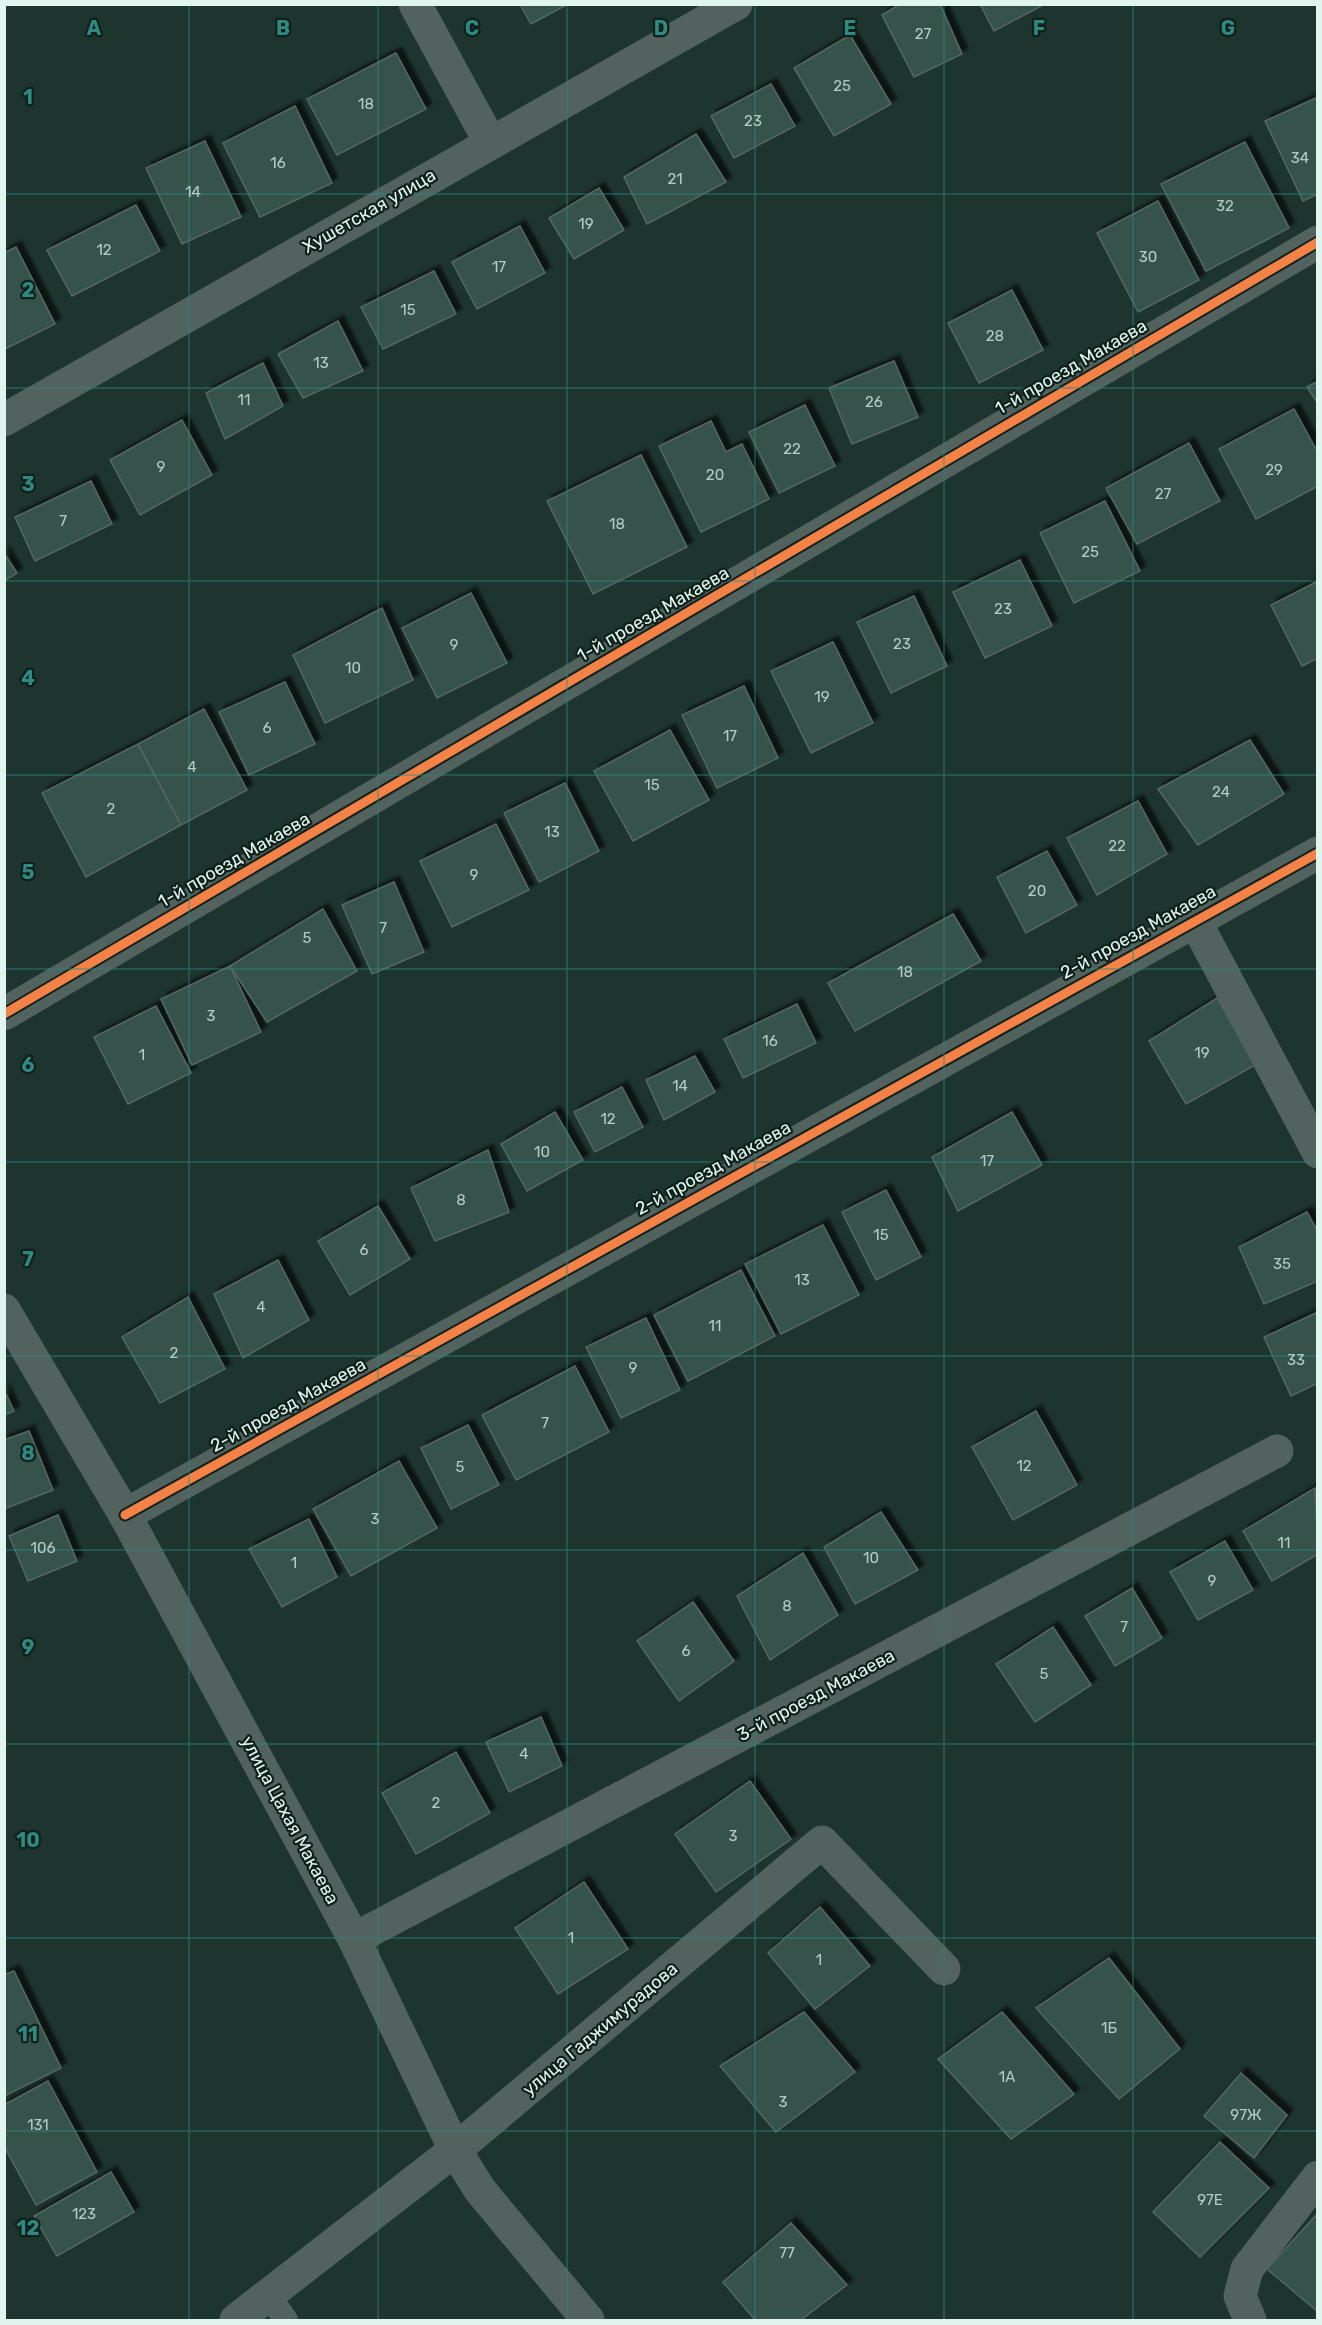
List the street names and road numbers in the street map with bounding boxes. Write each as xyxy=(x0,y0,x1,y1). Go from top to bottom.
street label: Хушетская улица xyxy=(298,164,440,258)
street label: 1-й проезд Макаева xyxy=(991,314,1151,420)
street label: 1-й проезд Макаева xyxy=(573,561,733,667)
street label: 1-й проезд Макаева xyxy=(154,807,314,913)
street label: 2-й проезд Макаева xyxy=(1056,880,1220,984)
street label: 2-й проезд Макаева xyxy=(631,1116,795,1220)
street label: 2-й проезд Макаева xyxy=(206,1353,370,1457)
street label: 3-й проезд Макаева xyxy=(734,1644,898,1746)
street label: улица Цахая Макаева xyxy=(236,1732,344,1908)
street label: улица Гаджимурадова xyxy=(518,1958,682,2100)

